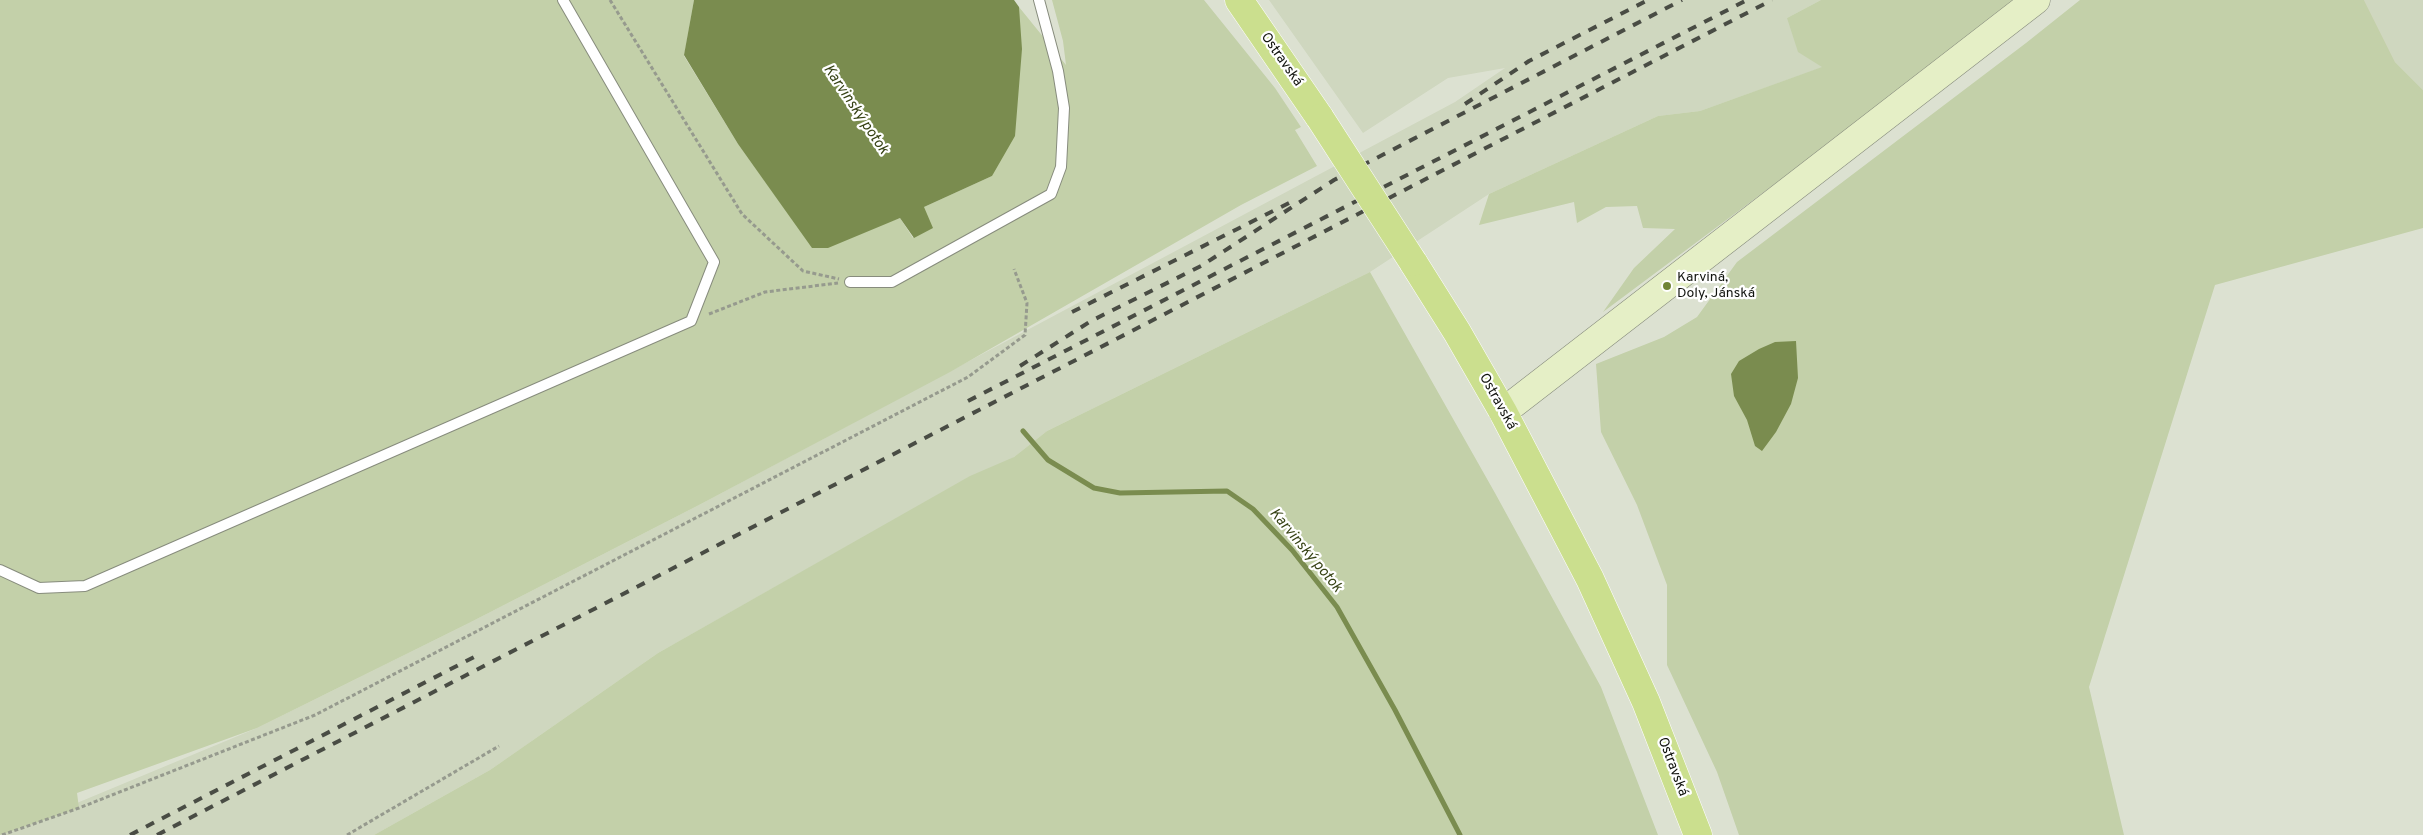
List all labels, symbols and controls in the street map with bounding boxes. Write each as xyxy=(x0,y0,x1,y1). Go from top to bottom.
street label: Ostravská xyxy=(1256,30,1306,90)
water label: Karvinský potok xyxy=(818,62,892,158)
place label: Karviná, Doly, Jánská xyxy=(1677,270,1755,302)
marker: Karviná, Doly, Jánská xyxy=(1661,280,1673,292)
street label: Ostravská xyxy=(1475,371,1519,433)
water label: Karvinský potok xyxy=(1265,505,1345,597)
street label: Ostravská xyxy=(1653,735,1691,799)

